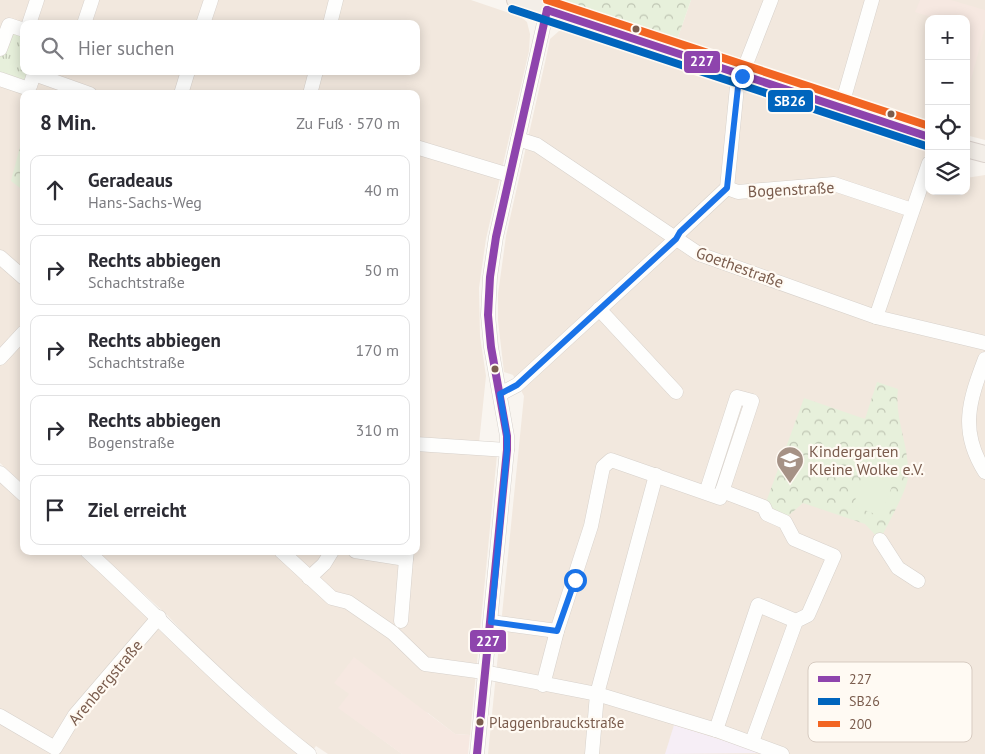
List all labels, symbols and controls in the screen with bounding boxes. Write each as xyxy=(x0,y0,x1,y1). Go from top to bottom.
map controls xyxy=(925,15,970,195)
button: + xyxy=(925,15,970,60)
search box xyxy=(20,20,420,75)
unlabelled marker xyxy=(631,24,641,34)
icon: search xyxy=(38,34,66,62)
text: Hier suchen xyxy=(78,36,174,60)
line badge: 227 xyxy=(683,50,721,74)
text: 227 xyxy=(690,52,714,70)
button: − xyxy=(925,60,970,105)
route end xyxy=(731,65,754,88)
line badge: SB26 xyxy=(767,89,814,113)
text: SB26 xyxy=(774,92,806,110)
button: locate xyxy=(925,105,970,150)
text: 8 Min. xyxy=(40,109,96,136)
unlabelled marker xyxy=(886,109,896,119)
text: Zu Fuß · 570 m xyxy=(296,113,400,133)
button: layers xyxy=(925,150,970,195)
text: Geradeaus xyxy=(88,168,173,192)
icon: ahead xyxy=(41,176,69,204)
street label: Bogenstraße xyxy=(747,177,835,201)
text: 40 m xyxy=(364,180,399,200)
text: Hans-Sachs-Weg xyxy=(88,192,202,212)
street label: Goethestraße xyxy=(693,242,787,292)
text: Rechts abbiegen xyxy=(88,248,221,272)
icon: right xyxy=(41,256,69,284)
text: 50 m xyxy=(364,260,399,280)
text: Schachtstraße xyxy=(88,272,185,292)
text: Rechts abbiegen xyxy=(88,328,221,352)
icon: right xyxy=(41,336,69,364)
text: 170 m xyxy=(356,340,399,360)
text: Schachtstraße xyxy=(88,352,185,372)
unlabelled marker xyxy=(490,364,500,374)
text: Rechts abbiegen xyxy=(88,408,221,432)
icon: right xyxy=(41,416,69,444)
text: 310 m xyxy=(356,420,399,440)
text: Bogenstraße xyxy=(88,432,175,452)
place label: Kindergarten Kleine Wolke e.V. xyxy=(809,441,924,479)
school or university icon: Kindergarten Kleine Wolke e.V. xyxy=(775,445,805,484)
icon: arrive xyxy=(41,496,69,524)
text: Ziel erreicht xyxy=(88,498,186,522)
route start xyxy=(564,569,587,592)
line badge: 227 xyxy=(469,629,507,653)
text: 227 xyxy=(476,632,500,650)
street label: Arenbergstraße xyxy=(63,635,147,729)
legend xyxy=(808,662,972,742)
text: 227 xyxy=(849,670,872,688)
text: SB26 xyxy=(849,692,880,710)
place label: Plaggenbrauckstraße xyxy=(489,713,624,732)
text: 200 xyxy=(849,715,872,733)
marker: Plaggenbrauckstraße xyxy=(475,717,485,727)

